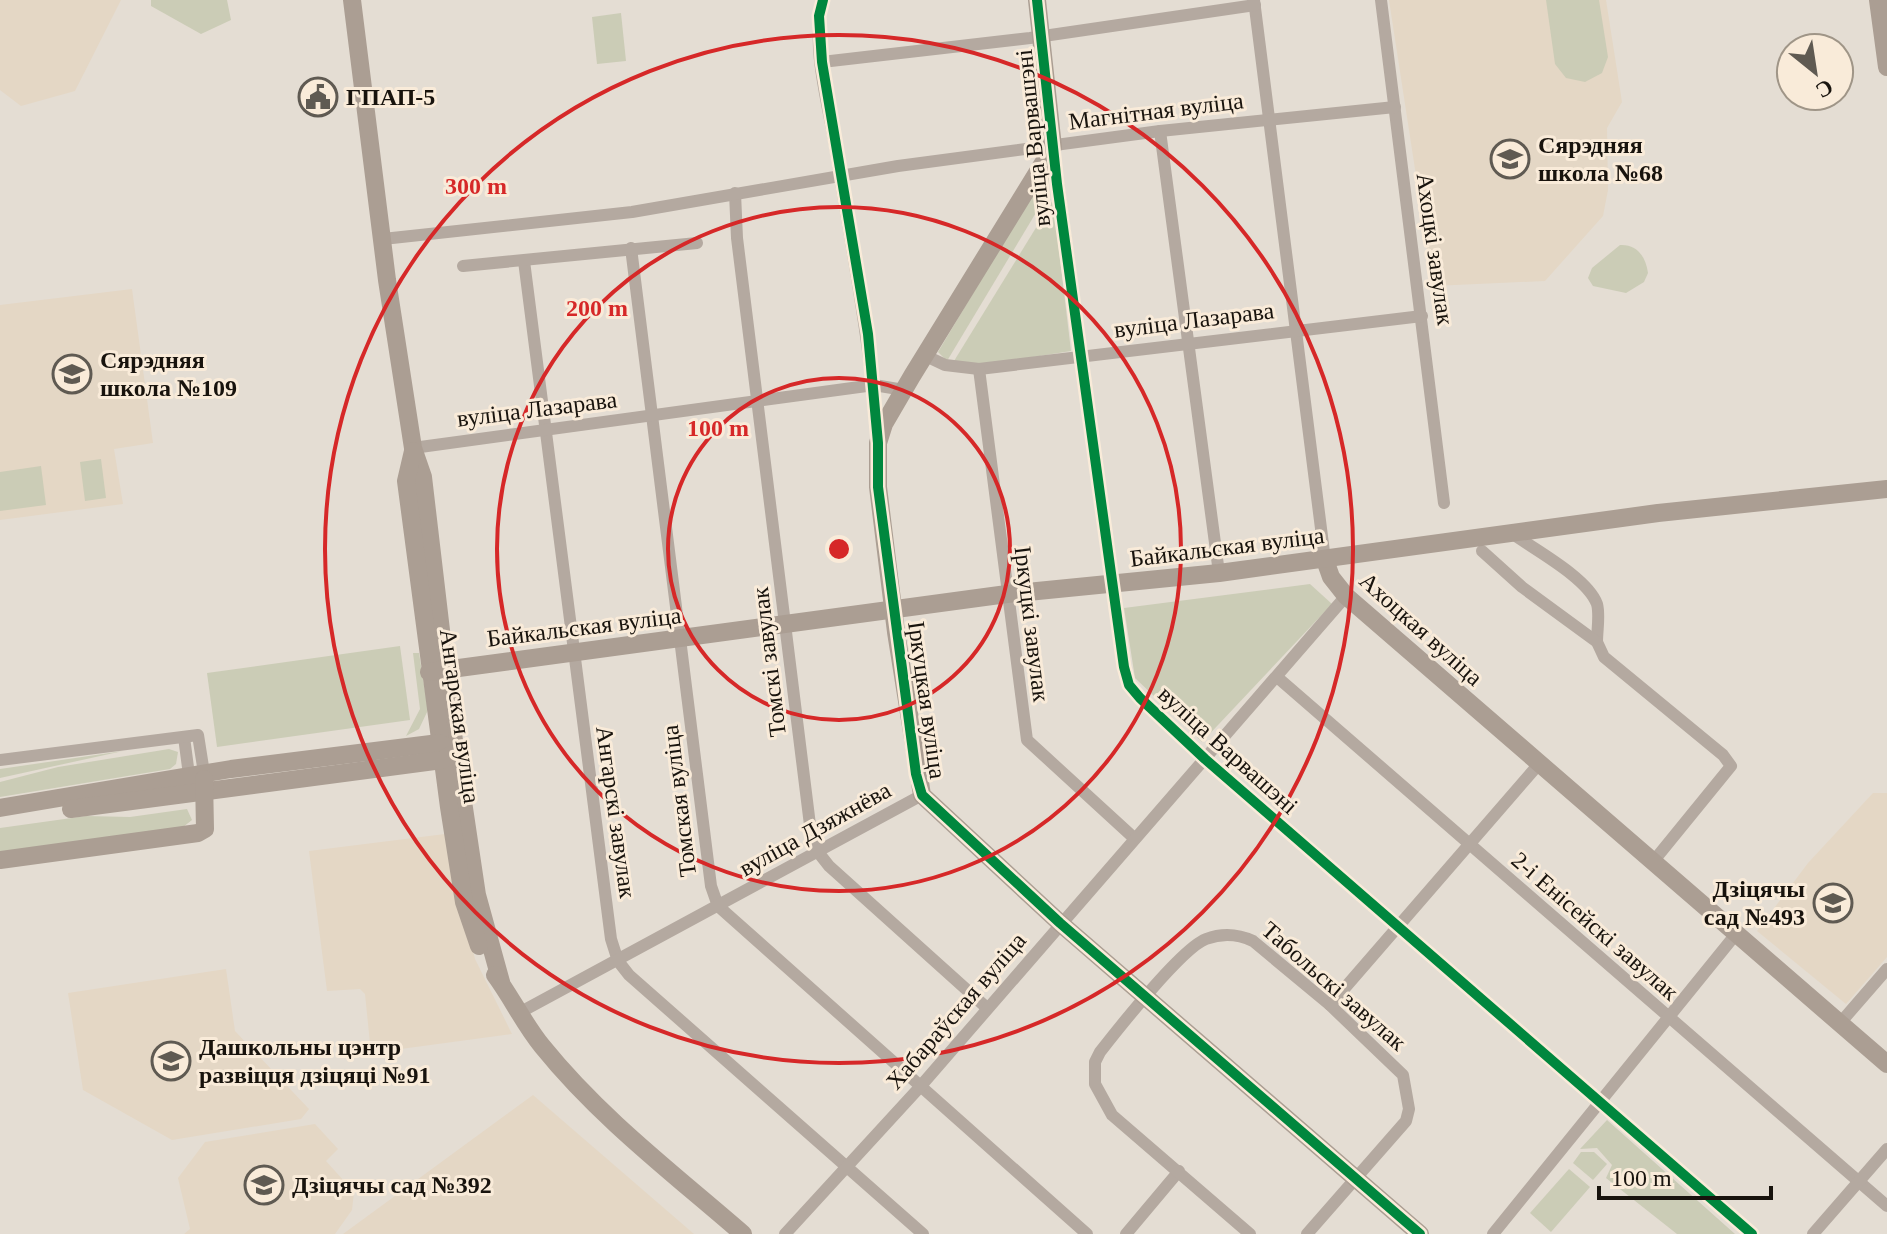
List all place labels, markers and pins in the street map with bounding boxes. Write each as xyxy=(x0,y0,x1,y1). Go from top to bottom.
public building icon: ГПАП-5 xyxy=(297,76,339,118)
place label: ГПАП-5 xyxy=(346,84,435,110)
place label: Сярэдняя школа №68 xyxy=(1538,132,1663,186)
school or university icon: Сярэдняя школа №68 xyxy=(1489,138,1531,180)
place label: Сярэдняя школа №109 xyxy=(100,347,237,401)
school or university icon: Сярэдняя школа №109 xyxy=(51,353,93,395)
centre of rings xyxy=(825,535,853,563)
place label: Дзіцячы сад №493 xyxy=(1704,876,1805,930)
school or university icon: Дзіцячы сад №493 xyxy=(1812,882,1854,924)
place label: Дашкольны цэнтр развіцця дзіцяці №91 xyxy=(199,1034,430,1088)
school or university icon: Дашкольны цэнтр развіцця дзіцяці №91 xyxy=(150,1040,192,1082)
school or university icon: Дзіцячы сад №392 xyxy=(243,1164,285,1206)
place label: Дзіцячы сад №392 xyxy=(292,1172,492,1198)

